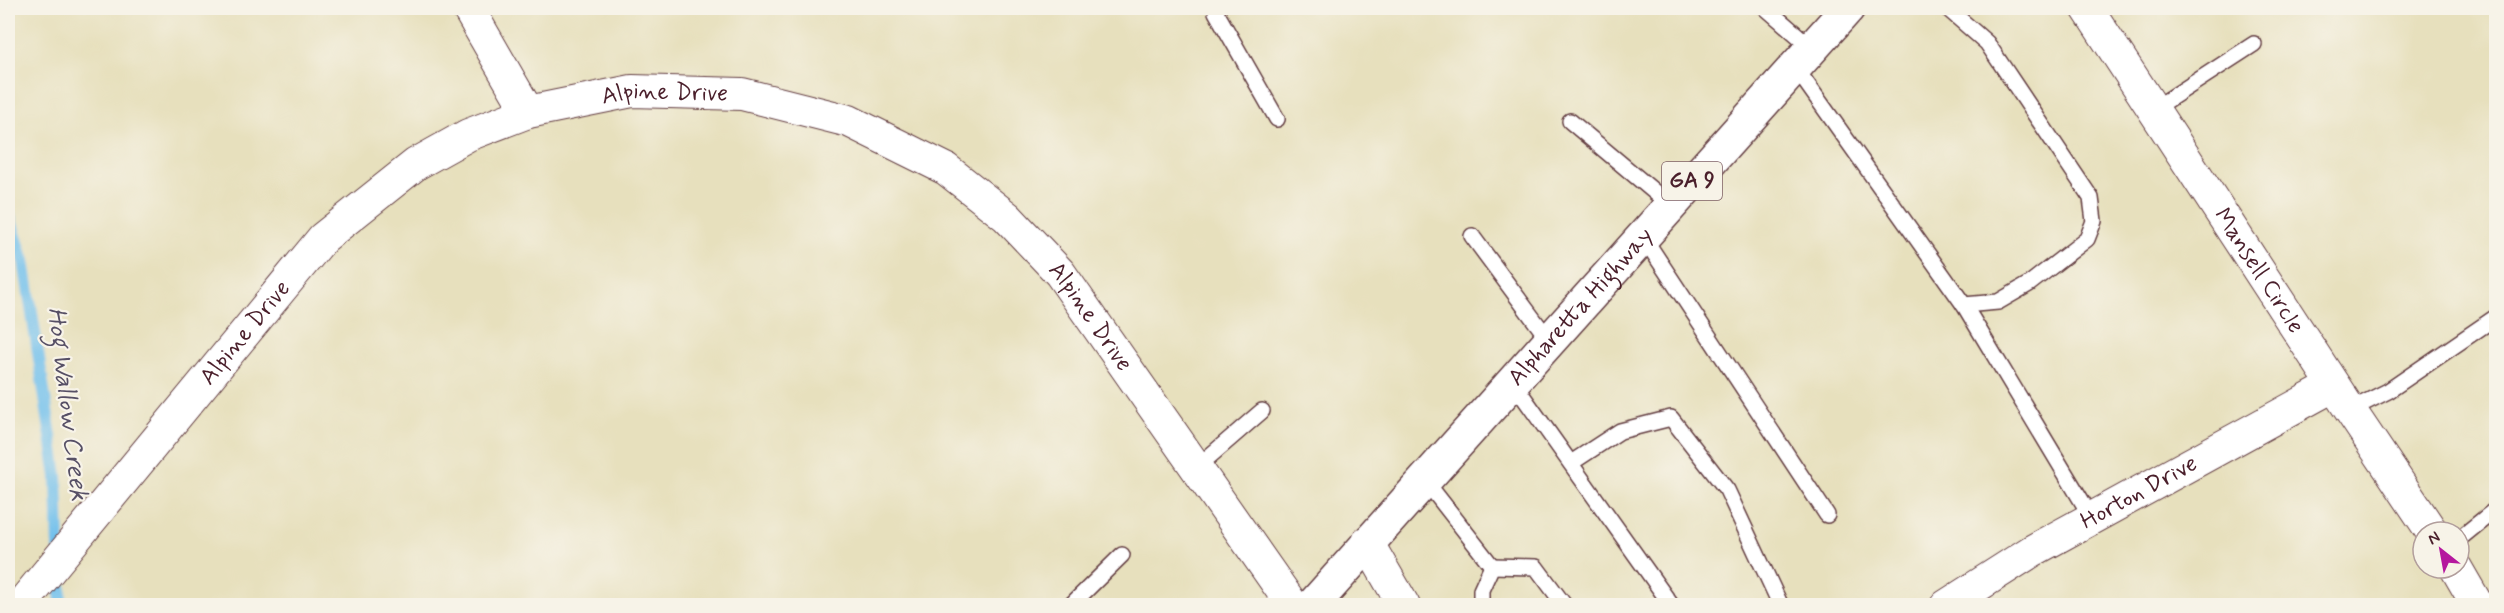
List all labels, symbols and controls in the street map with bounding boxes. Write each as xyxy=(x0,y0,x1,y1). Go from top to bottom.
street label: Alpine Drive xyxy=(599,76,729,112)
road number: GA 9 xyxy=(1662,162,1722,200)
street label: Mansell Circle xyxy=(2207,202,2311,339)
street label: Alpharetta Highway xyxy=(1501,221,1660,393)
street label: Alpine Drive xyxy=(1042,255,1140,378)
street label: Alpine Drive xyxy=(193,274,297,392)
water label: Hog Wallow Creek xyxy=(35,305,96,503)
street label: Horton Drive xyxy=(2075,448,2203,537)
north arrow xyxy=(2411,520,2471,580)
text: N xyxy=(2424,527,2444,550)

